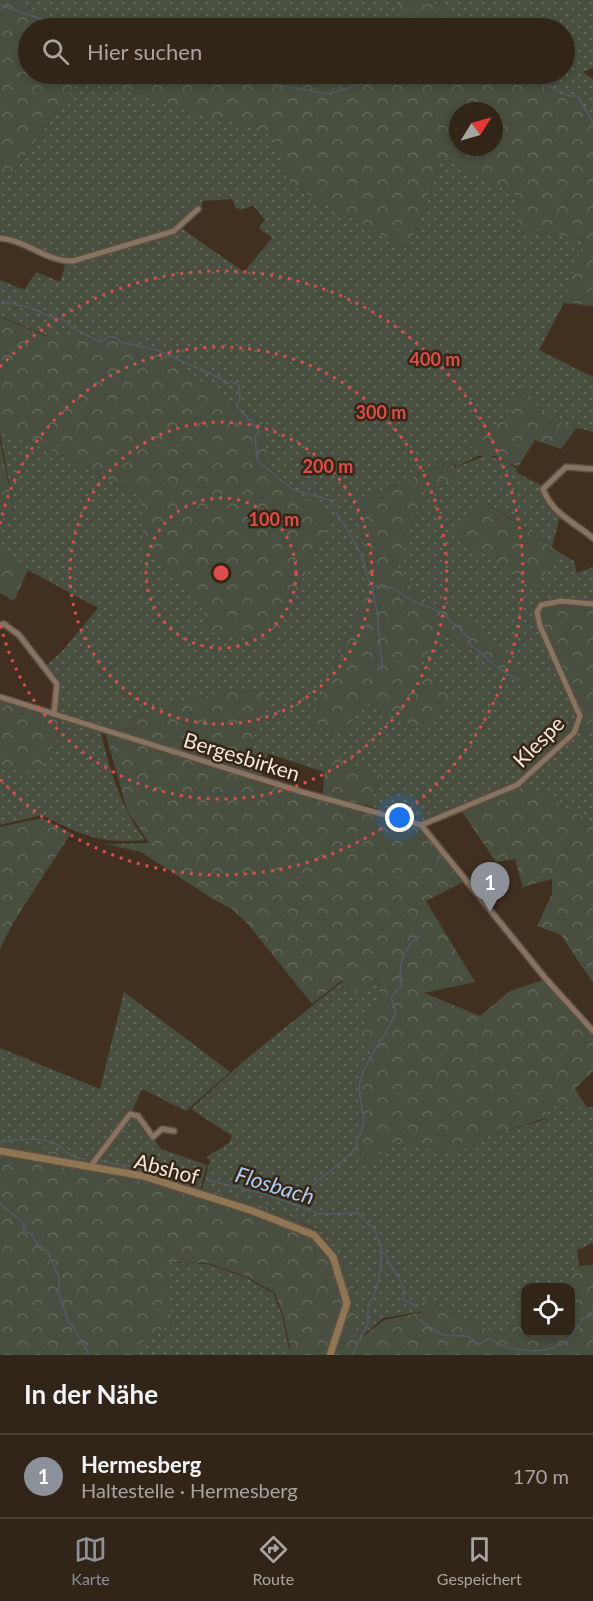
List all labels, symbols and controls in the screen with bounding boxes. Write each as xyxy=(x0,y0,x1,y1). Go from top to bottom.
search box xyxy=(18,18,575,84)
icon: search xyxy=(39,35,72,68)
text: Hier suchen xyxy=(87,38,202,65)
north arrow xyxy=(449,102,503,156)
text: 400 m xyxy=(410,348,460,370)
text: 300 m xyxy=(356,401,406,423)
text: 200 m xyxy=(303,455,353,477)
text: 100 m xyxy=(249,508,299,530)
centre of rings xyxy=(211,563,231,583)
street label: Klespe xyxy=(507,710,569,772)
street label: Bergesbirken xyxy=(181,726,303,786)
your location xyxy=(385,803,414,832)
pin: 1 xyxy=(470,862,510,912)
street label: Abshof xyxy=(132,1147,203,1189)
water label: Flosbach xyxy=(232,1160,318,1210)
map controls xyxy=(521,1283,575,1337)
button: locate xyxy=(521,1283,575,1337)
text: In der Nähe xyxy=(24,1378,158,1410)
text: Hermesberg xyxy=(81,1451,201,1478)
text: 1 xyxy=(38,1464,49,1488)
text: 170 m xyxy=(513,1464,569,1488)
text: Haltestelle · Hermesberg xyxy=(81,1478,298,1502)
tab: Karte xyxy=(71,1533,110,1588)
tab: Route xyxy=(253,1533,294,1588)
tab: Gespeichert xyxy=(437,1533,522,1588)

